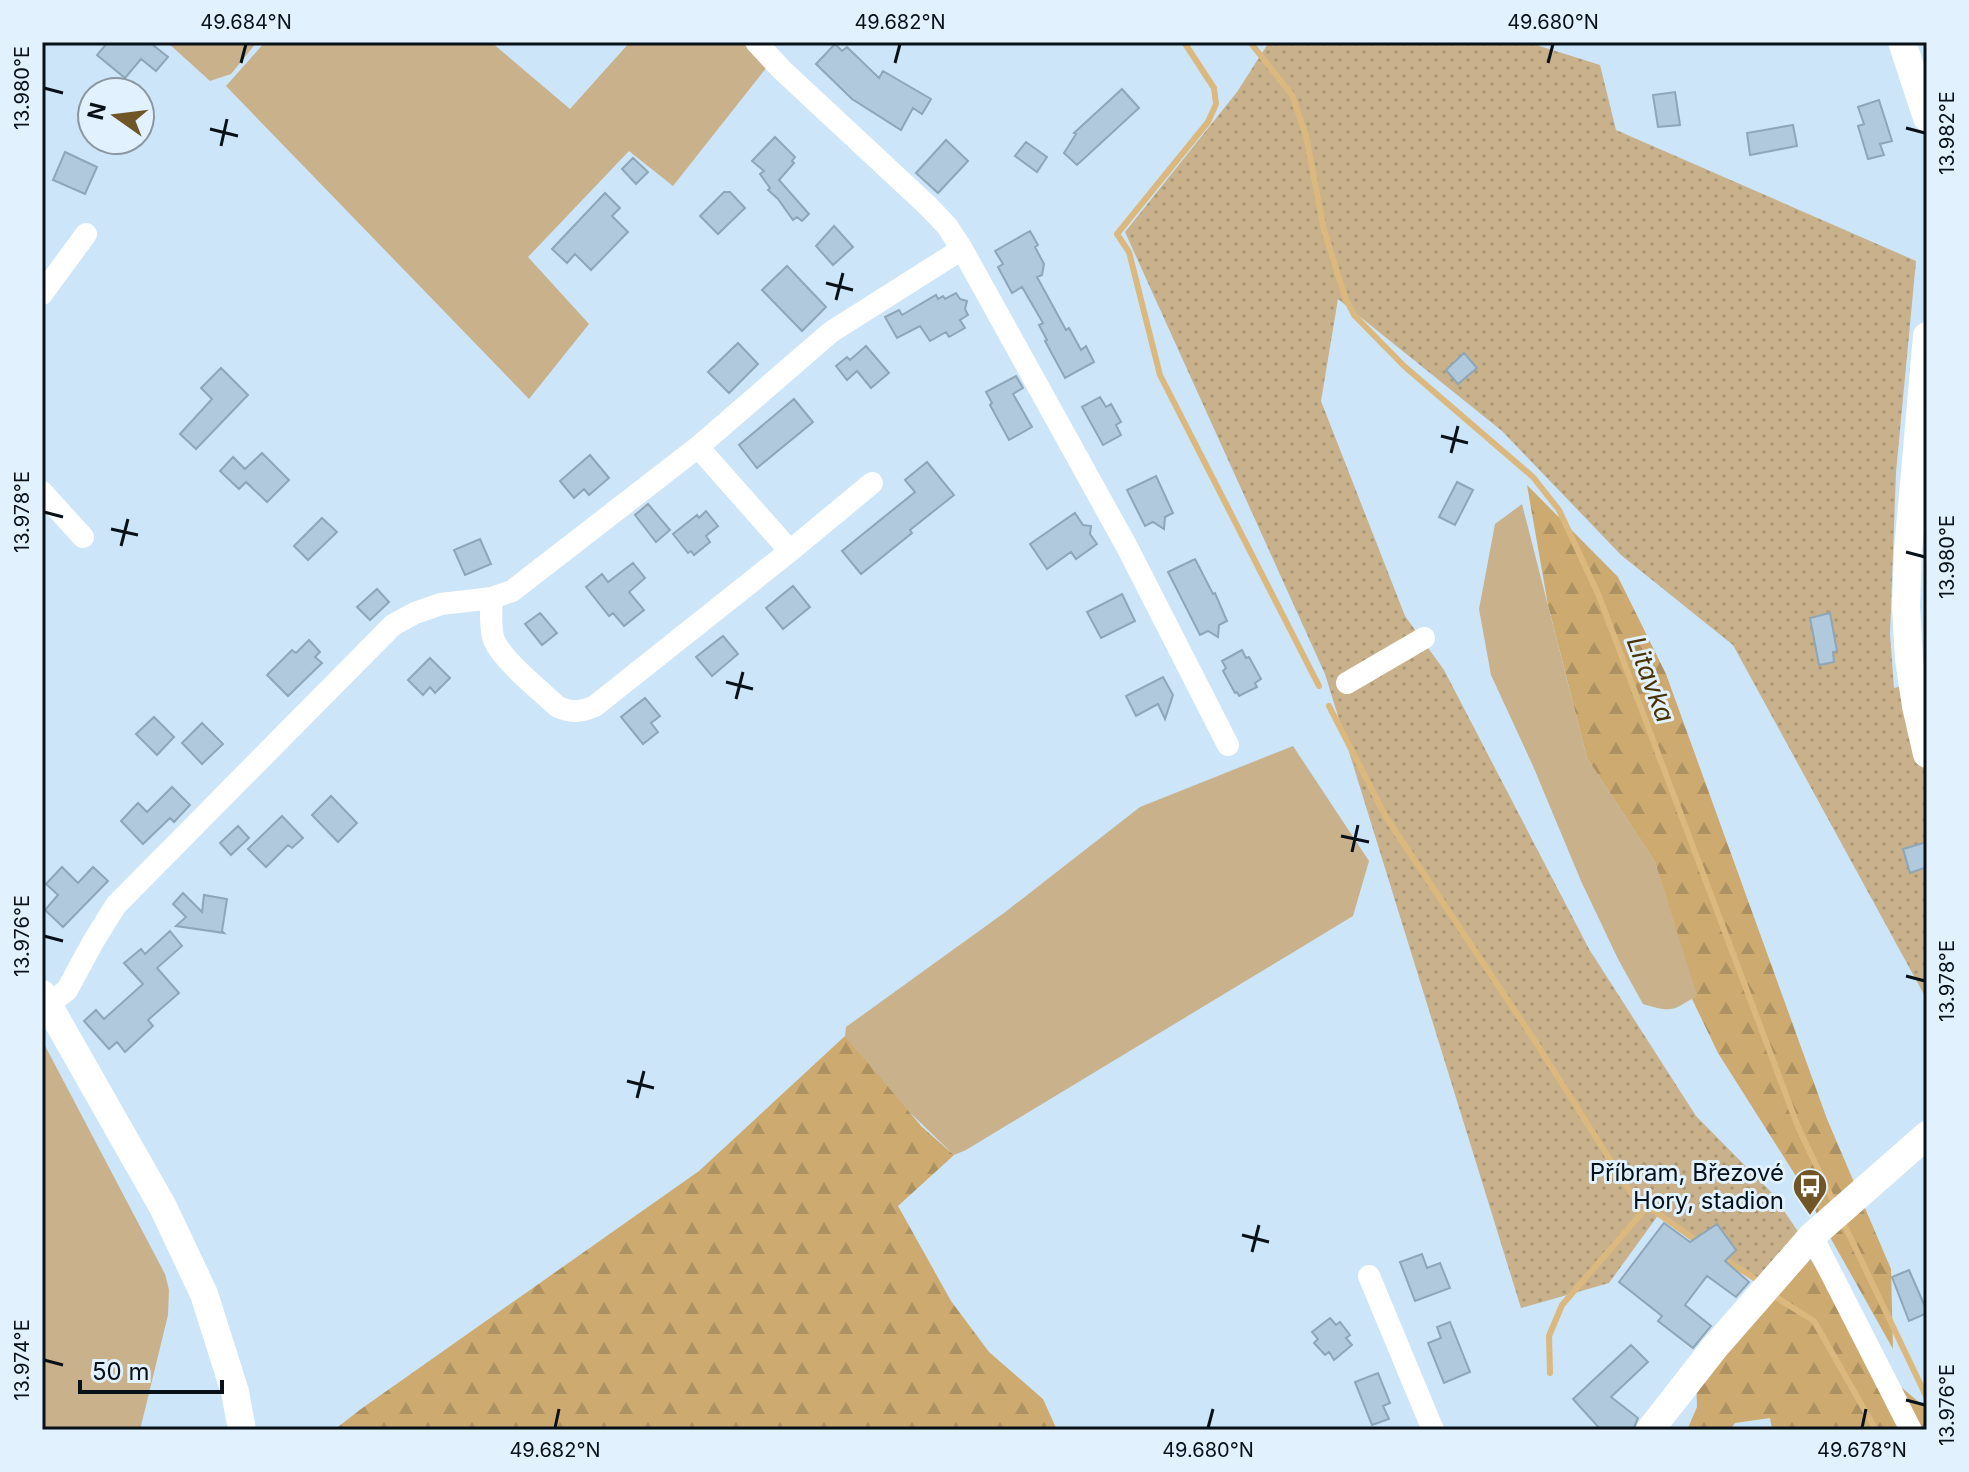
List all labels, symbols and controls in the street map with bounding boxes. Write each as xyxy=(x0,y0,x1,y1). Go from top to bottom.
text: 49.684°N xyxy=(200,10,292,34)
text: 49.682°N xyxy=(854,10,946,34)
text: 49.680°N xyxy=(1507,10,1599,34)
text: 13.980°E xyxy=(10,46,34,130)
north arrow xyxy=(76,76,156,156)
text: 13.982°E xyxy=(1935,91,1959,175)
text: N xyxy=(82,100,111,122)
text: 13.978°E xyxy=(10,471,34,553)
text: 13.980°E xyxy=(1935,515,1959,599)
water label: Litavka xyxy=(1621,632,1681,726)
text: 13.976°E xyxy=(10,895,34,977)
text: 13.978°E xyxy=(1935,940,1959,1022)
place label: Příbram, Březové Hory, stadion xyxy=(1590,1158,1784,1215)
bus stop icon: Příbram, Březové Hory, stadion xyxy=(1791,1167,1829,1217)
text: 13.974°E xyxy=(10,1319,34,1401)
scale bar xyxy=(80,1344,222,1394)
text: 50 m xyxy=(92,1357,150,1386)
text: 13.976°E xyxy=(1935,1364,1959,1446)
text: 49.682°N xyxy=(509,1438,601,1462)
text: 49.680°N xyxy=(1162,1438,1254,1462)
text: 49.678°N xyxy=(1817,1438,1907,1462)

